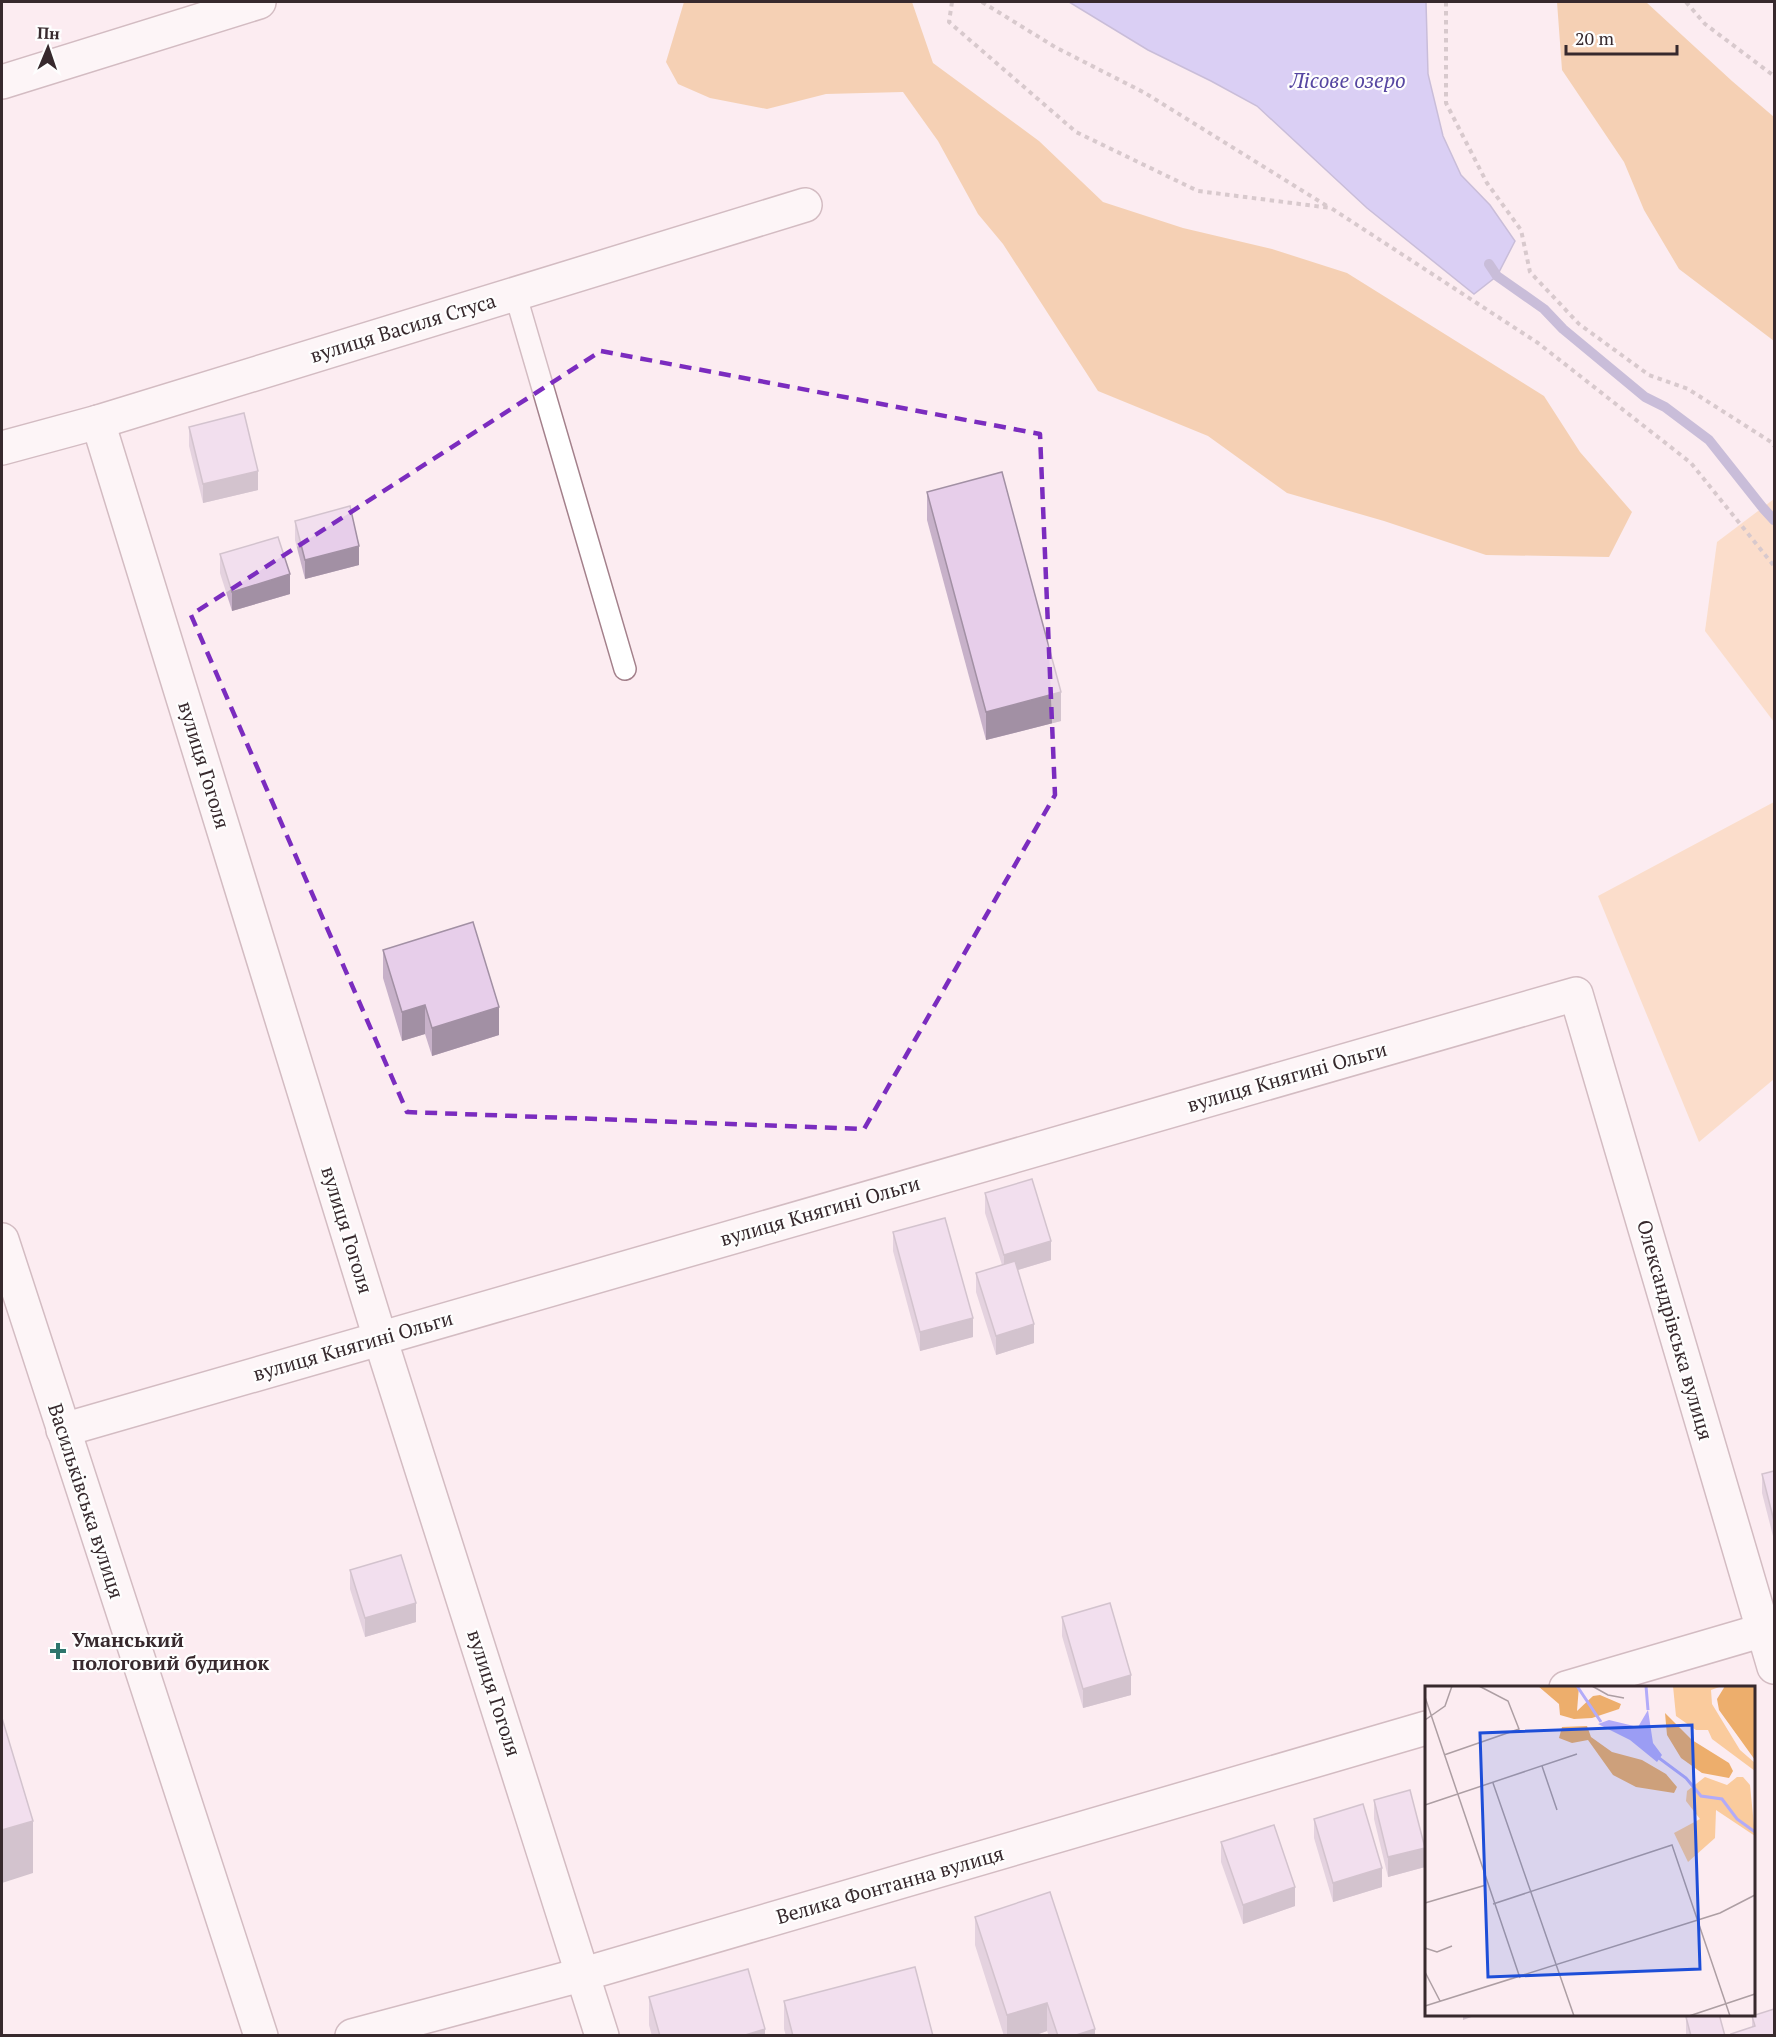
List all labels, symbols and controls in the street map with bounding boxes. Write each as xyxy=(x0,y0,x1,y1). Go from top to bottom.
north arrow xyxy=(18,18,78,78)
scale bar xyxy=(1566,18,1677,56)
text: Пн xyxy=(37,22,61,44)
text: 20 m xyxy=(1575,26,1615,50)
water label: Лісове озеро xyxy=(1289,66,1406,94)
street label: вулиця Василя Стуса xyxy=(307,286,499,369)
street label: вулиця Гоголя xyxy=(172,698,237,832)
street label: вулиця Княгині Ольги xyxy=(1184,1035,1390,1118)
street label: вулиця Гоголя xyxy=(315,1163,380,1297)
street label: вулиця Княгині Ольги xyxy=(717,1169,923,1252)
street label: Олександрівська вулиця xyxy=(1631,1217,1720,1443)
street label: вулиця Княгині Ольги xyxy=(250,1304,456,1387)
street label: Васильківська вулиця xyxy=(42,1400,131,1602)
place label: Уманський пологовий будинок xyxy=(72,1626,269,1676)
street label: вулиця Гоголя xyxy=(461,1626,528,1760)
marker: Уманський пологовий будинок xyxy=(49,1642,67,1660)
inset map xyxy=(1425,1686,1755,2016)
street label: Велика Фонтанна вулиця xyxy=(773,1839,1007,1930)

